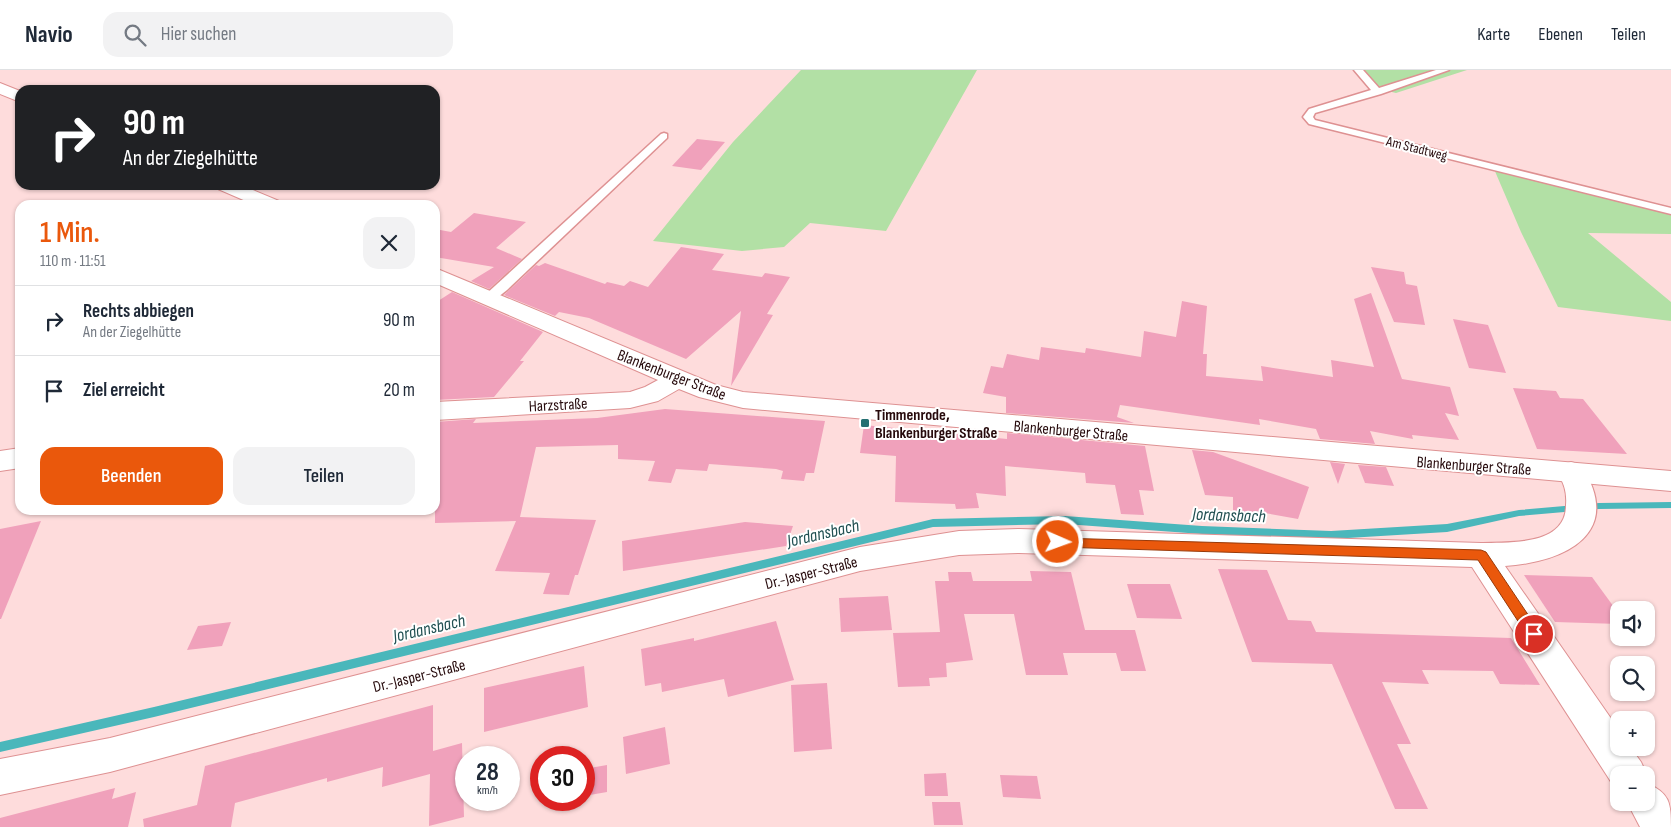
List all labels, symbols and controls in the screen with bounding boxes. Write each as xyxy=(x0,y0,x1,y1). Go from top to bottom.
search box xyxy=(103,12,453,57)
text: Navio xyxy=(25,20,73,49)
icon: search xyxy=(121,21,149,49)
text: Hier suchen xyxy=(161,23,236,46)
text: Karte xyxy=(1477,24,1510,45)
text: Ebenen xyxy=(1538,24,1583,45)
text: Teilen xyxy=(1611,24,1646,45)
text: 90 m xyxy=(123,102,185,145)
icon: right xyxy=(40,105,105,170)
street label: Am Stadtweg xyxy=(1384,132,1449,164)
text: An der Ziegelhütte xyxy=(123,145,258,172)
text: 1 Min. xyxy=(40,215,100,251)
button: close xyxy=(363,217,415,269)
text: 110 m · 11:51 xyxy=(40,252,106,271)
text: Rechts abbiegen xyxy=(83,300,194,323)
icon: right xyxy=(40,307,68,335)
text: 90 m xyxy=(383,309,415,332)
text: An der Ziegelhütte xyxy=(83,323,181,342)
street label: Blankenburger Straße xyxy=(614,346,729,405)
icon: arrive xyxy=(40,377,68,405)
text: Ziel erreicht xyxy=(83,379,165,402)
text: 20 m xyxy=(383,379,415,402)
street label: Harzstraße xyxy=(528,394,588,417)
place label: Timmenrode, Blankenburger Straße xyxy=(875,406,997,443)
marker: Timmenrode, Blankenburger Straße xyxy=(859,417,871,429)
street label: Blankenburger Straße xyxy=(1013,417,1129,446)
button: Beenden xyxy=(40,447,223,505)
button: Teilen xyxy=(233,447,415,505)
street label: Blankenburger Straße xyxy=(1416,453,1532,480)
water label: Jordansbach xyxy=(1191,504,1266,527)
water label: Jordansbach xyxy=(784,515,862,552)
position arrow xyxy=(1031,515,1083,567)
street label: Dr.-Jasper-Straße xyxy=(763,553,860,594)
map controls xyxy=(1610,601,1655,811)
button: sound xyxy=(1610,601,1655,646)
water label: Jordansbach xyxy=(390,610,468,647)
pin xyxy=(1513,613,1555,655)
icon: arrive xyxy=(1520,620,1548,648)
street label: Dr.-Jasper-Straße xyxy=(371,656,468,697)
button: search xyxy=(1610,656,1655,701)
button: + xyxy=(1610,711,1655,756)
speed limit sign: 30 xyxy=(530,746,595,811)
text: 28 xyxy=(476,757,499,788)
button: − xyxy=(1610,766,1655,811)
text: km/h xyxy=(477,783,498,798)

